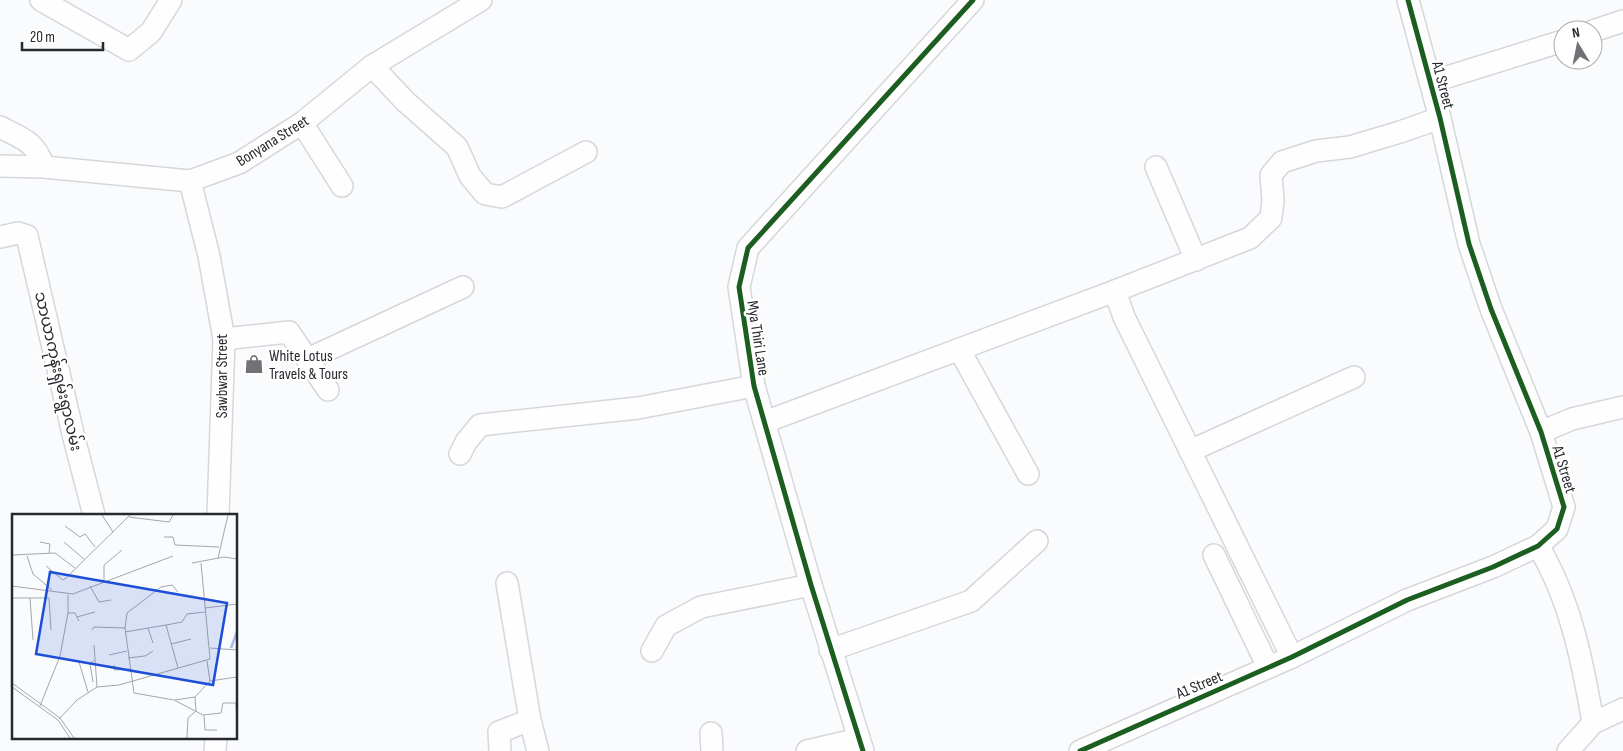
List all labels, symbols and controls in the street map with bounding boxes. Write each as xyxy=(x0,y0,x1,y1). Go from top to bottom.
scale bar xyxy=(22,20,104,52)
north arrow xyxy=(1553,20,1603,70)
text: N xyxy=(1571,24,1581,42)
text: 20 m xyxy=(30,28,55,47)
street label: A1 Street xyxy=(1427,58,1458,111)
street label: Bonyana Street xyxy=(233,111,313,171)
street label: သာယာကုန်းရှမ်းရွာလမ်း xyxy=(26,289,88,454)
street label: Mya Thiri Lane xyxy=(742,299,773,377)
street label: Sawbwar Street xyxy=(213,334,232,418)
place label: White Lotus Travels & Tours xyxy=(269,347,348,384)
shop icon: White Lotus Travels & Tours xyxy=(243,353,265,375)
street label: A1 Street xyxy=(1547,442,1580,496)
inset map xyxy=(12,514,238,738)
street label: A1 Street xyxy=(1173,667,1226,704)

